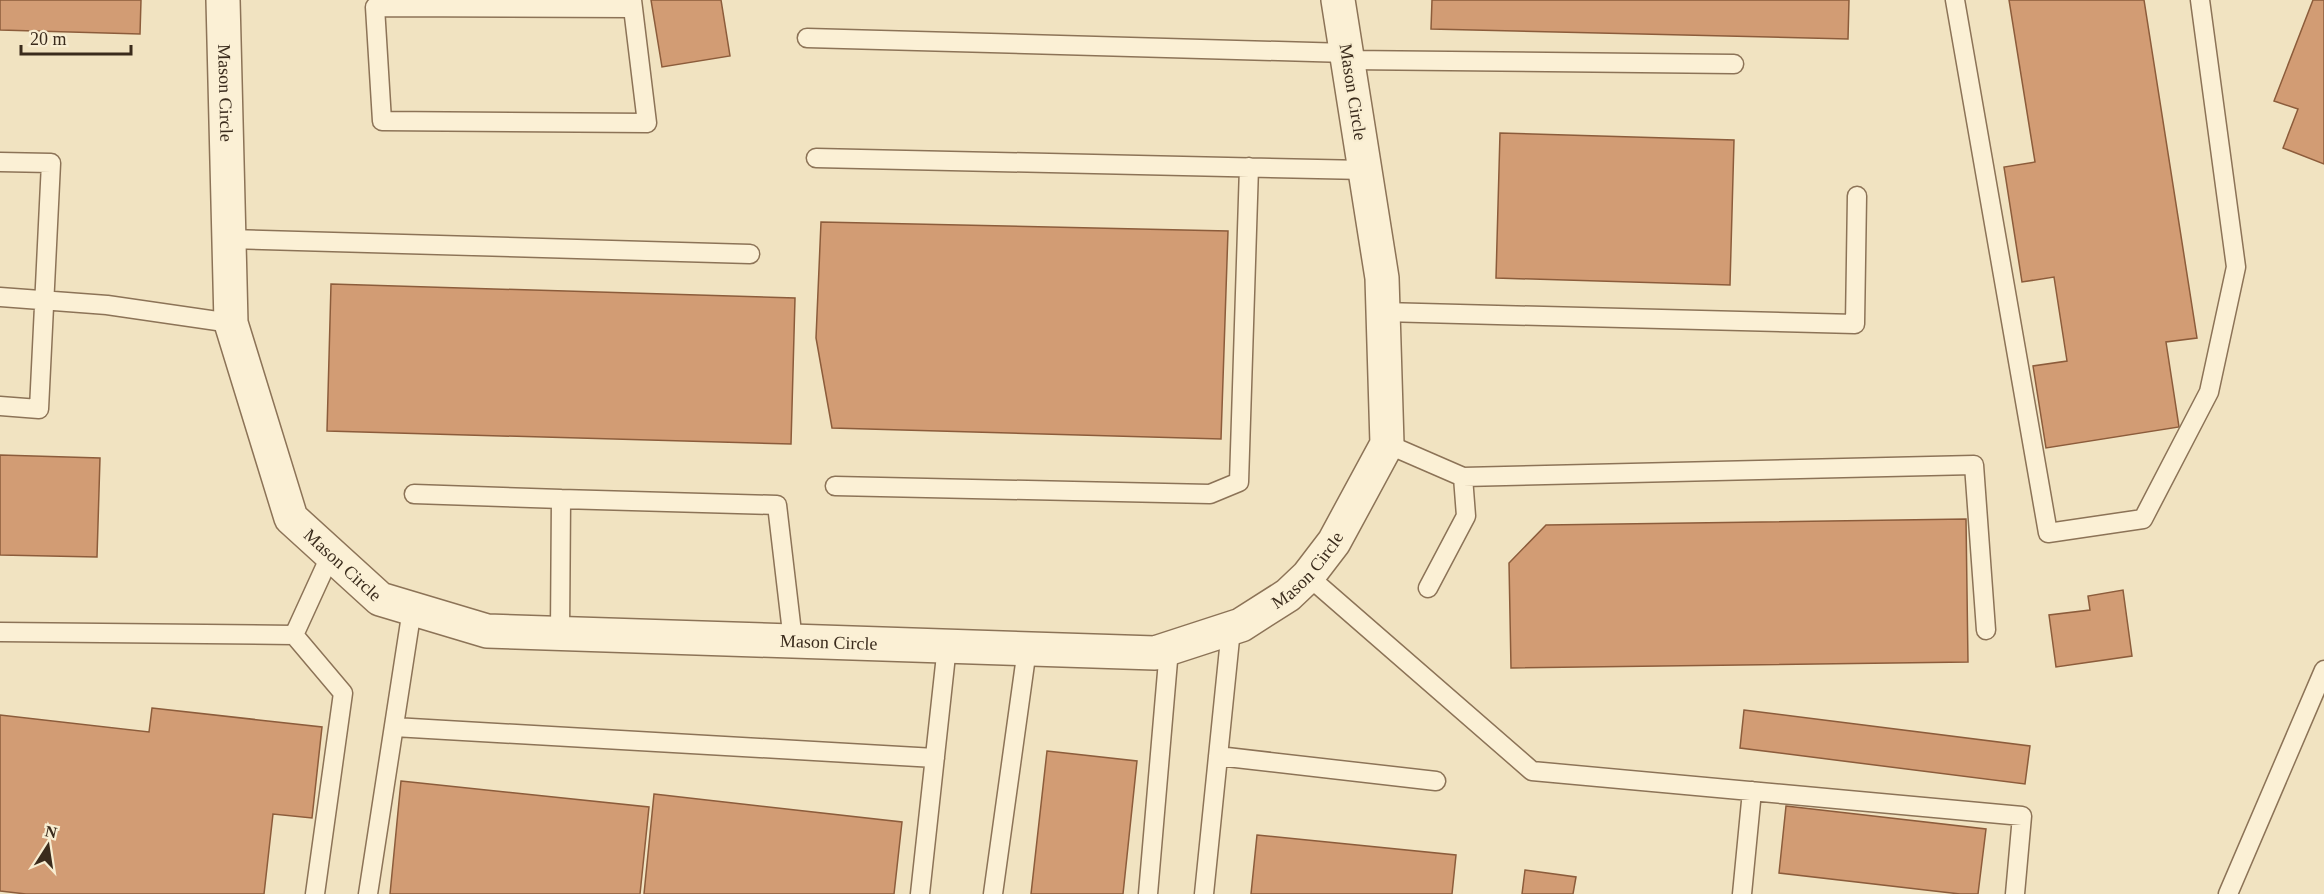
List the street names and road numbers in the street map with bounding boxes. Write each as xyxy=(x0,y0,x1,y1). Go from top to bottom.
street label: Mason Circle xyxy=(1335,42,1371,142)
street label: Mason Circle xyxy=(214,44,237,142)
street label: Mason Circle xyxy=(300,525,385,605)
street label: Mason Circle xyxy=(1268,529,1347,613)
street label: Mason Circle xyxy=(780,631,878,654)

